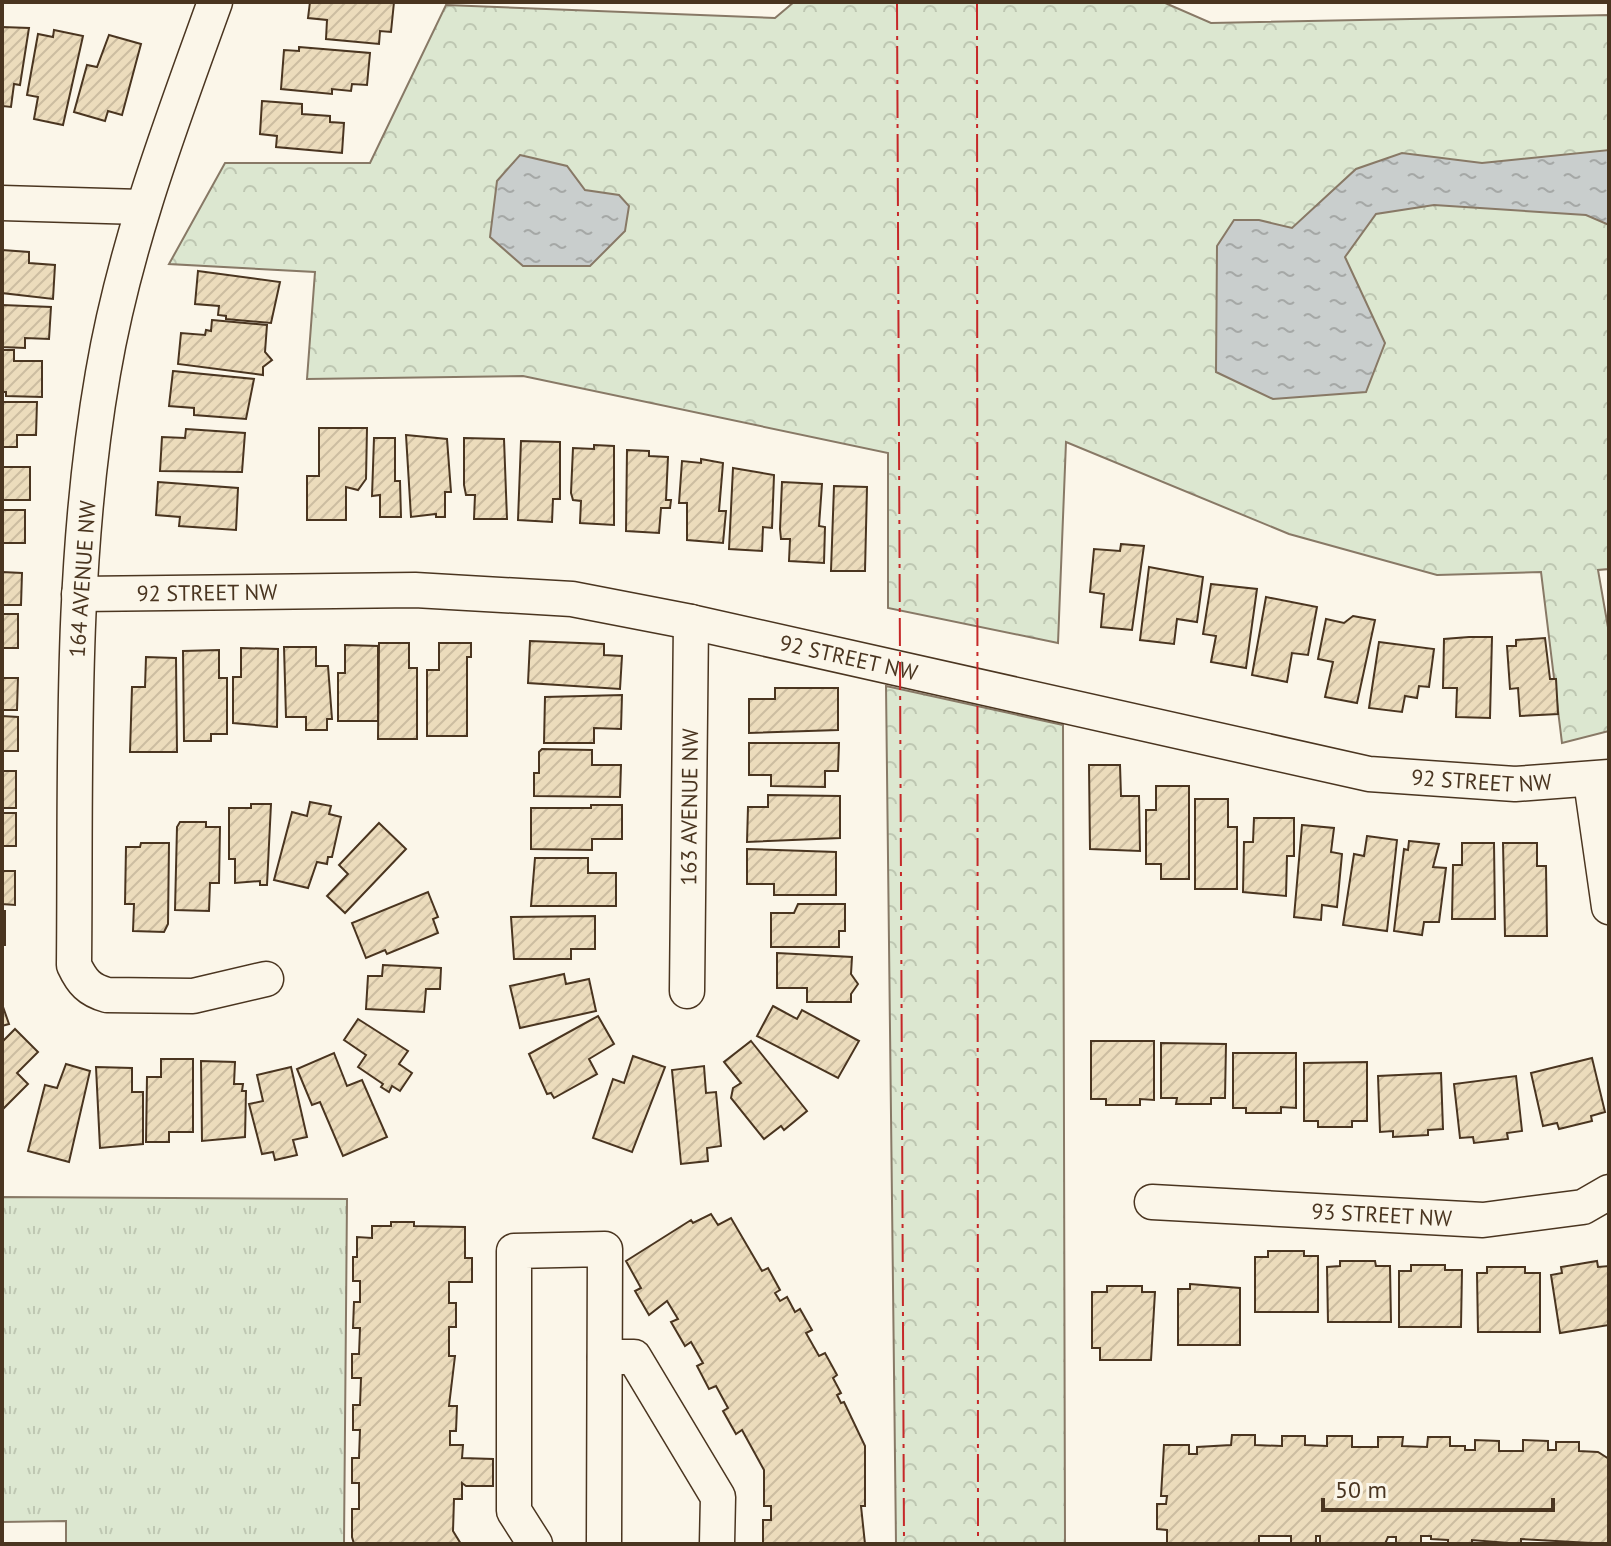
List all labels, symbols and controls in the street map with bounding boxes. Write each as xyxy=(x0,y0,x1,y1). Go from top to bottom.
street label: 164 AVENUE NW xyxy=(63,499,102,658)
street label: 92 STREET NW xyxy=(136,578,278,607)
street label: 92 STREET NW xyxy=(777,628,921,687)
street label: 163 AVENUE NW xyxy=(674,727,704,886)
street label: 92 STREET NW xyxy=(1410,763,1553,798)
street label: 93 STREET NW xyxy=(1311,1197,1453,1232)
scale bar xyxy=(1323,1462,1553,1512)
text: 50 m xyxy=(1335,1474,1387,1505)

